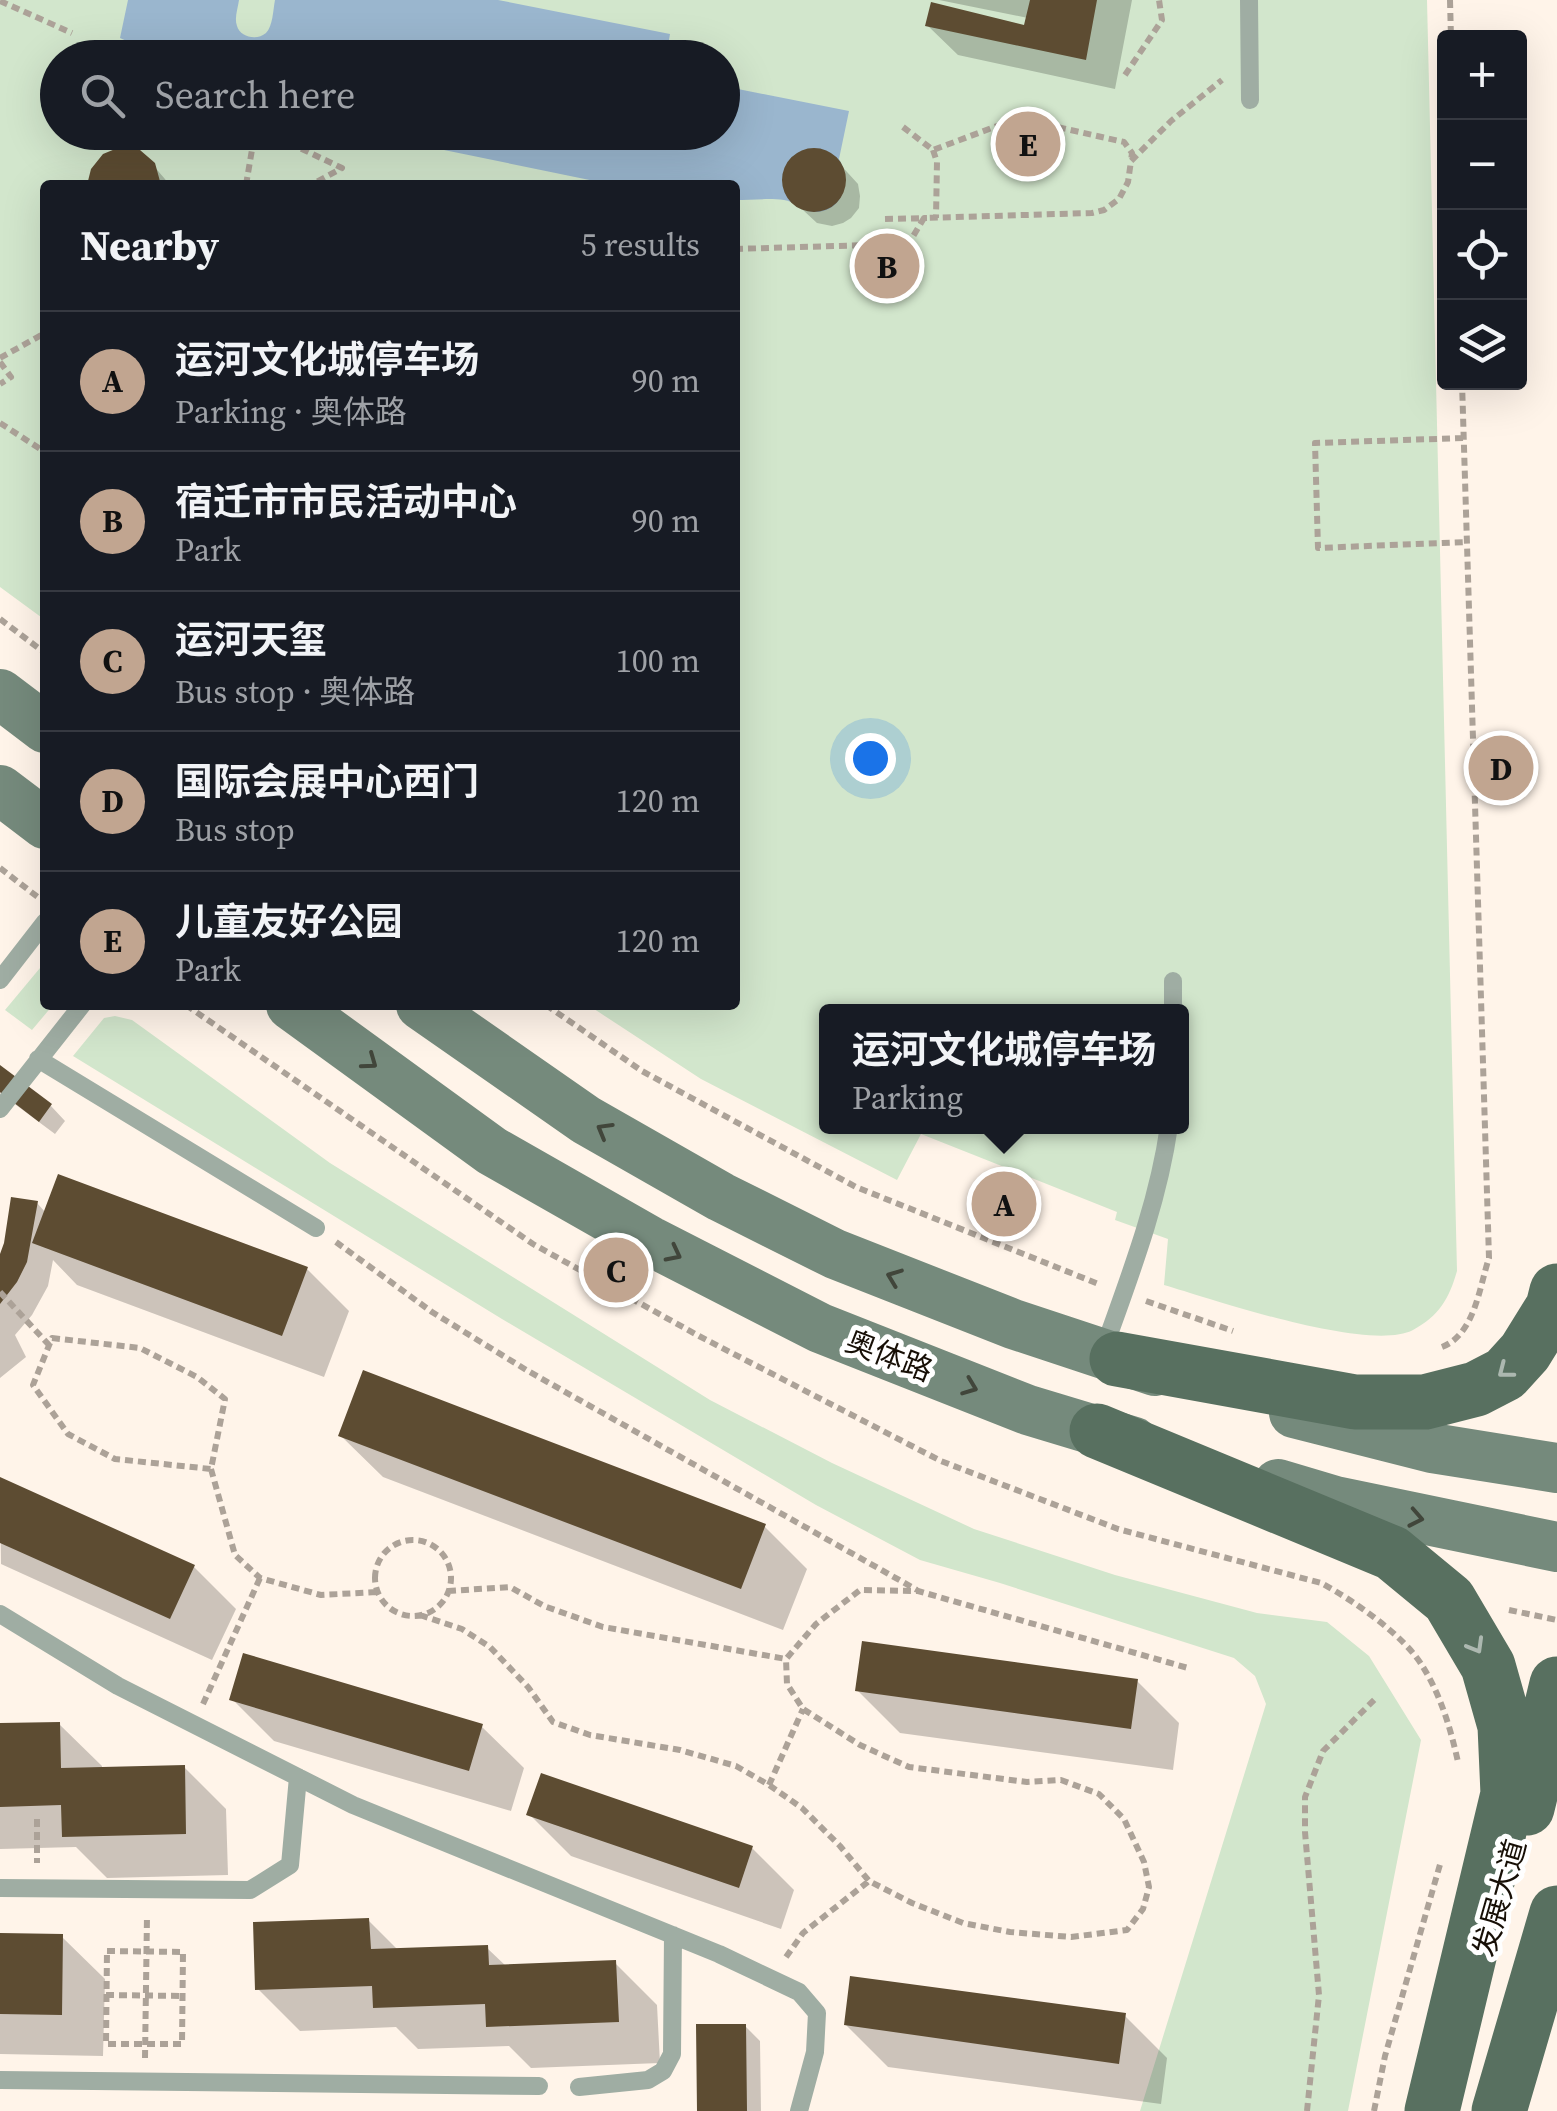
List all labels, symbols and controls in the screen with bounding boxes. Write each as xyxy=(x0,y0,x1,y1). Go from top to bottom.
map controls xyxy=(1437,30,1527,390)
button: + xyxy=(1437,30,1527,120)
search box xyxy=(40,40,740,150)
icon: search xyxy=(75,68,130,123)
text: Search here xyxy=(155,69,355,121)
pin: E xyxy=(996,106,1060,182)
button: − xyxy=(1437,120,1527,210)
button: locate xyxy=(1437,210,1527,300)
text: Nearby xyxy=(80,216,219,274)
text: 5 results xyxy=(581,223,700,267)
pin: B xyxy=(854,228,920,304)
button: layers xyxy=(1437,300,1527,390)
text: 运河文化城停车场 xyxy=(175,334,479,386)
text: A xyxy=(102,359,123,403)
text: 90 m xyxy=(632,359,700,403)
text: Parking · 奥体路 xyxy=(175,390,407,434)
text: 宿迁市市民活动中心 xyxy=(175,476,517,528)
text: B xyxy=(102,499,123,543)
text: 90 m xyxy=(632,499,700,543)
text: Park xyxy=(175,528,241,572)
text: 运河天玺 xyxy=(175,614,327,666)
text: C xyxy=(103,639,122,683)
text: 100 m xyxy=(616,639,700,683)
text: Bus stop · 奥体路 xyxy=(175,670,415,714)
pin: D xyxy=(1468,730,1534,806)
your location xyxy=(845,733,896,784)
text: 国际会展中心西门 xyxy=(175,756,479,808)
text: D xyxy=(101,779,124,823)
text: 120 m xyxy=(616,779,700,823)
text: Bus stop xyxy=(175,808,295,852)
text: 儿童友好公园 xyxy=(175,896,403,948)
text: E xyxy=(103,919,122,963)
text: 120 m xyxy=(616,919,700,963)
text: Park xyxy=(175,948,241,992)
popup xyxy=(819,1004,1189,1134)
text: 运河文化城停车场 xyxy=(852,1024,1156,1076)
one-way arrow xyxy=(359,1051,377,1068)
text: Parking xyxy=(852,1076,963,1120)
one-way arrow xyxy=(597,1123,615,1143)
pin: A xyxy=(972,1166,1036,1242)
pin: C xyxy=(584,1232,648,1308)
one-way arrow xyxy=(664,1242,682,1261)
one-way arrow xyxy=(886,1269,903,1289)
street label: 奥体路 xyxy=(840,1320,939,1391)
one-way arrow xyxy=(1498,1359,1516,1376)
one-way arrow xyxy=(961,1376,978,1396)
one-way arrow xyxy=(1407,1506,1424,1527)
one-way arrow xyxy=(1464,1635,1484,1653)
street label: 发展大道 xyxy=(1463,1835,1536,1961)

